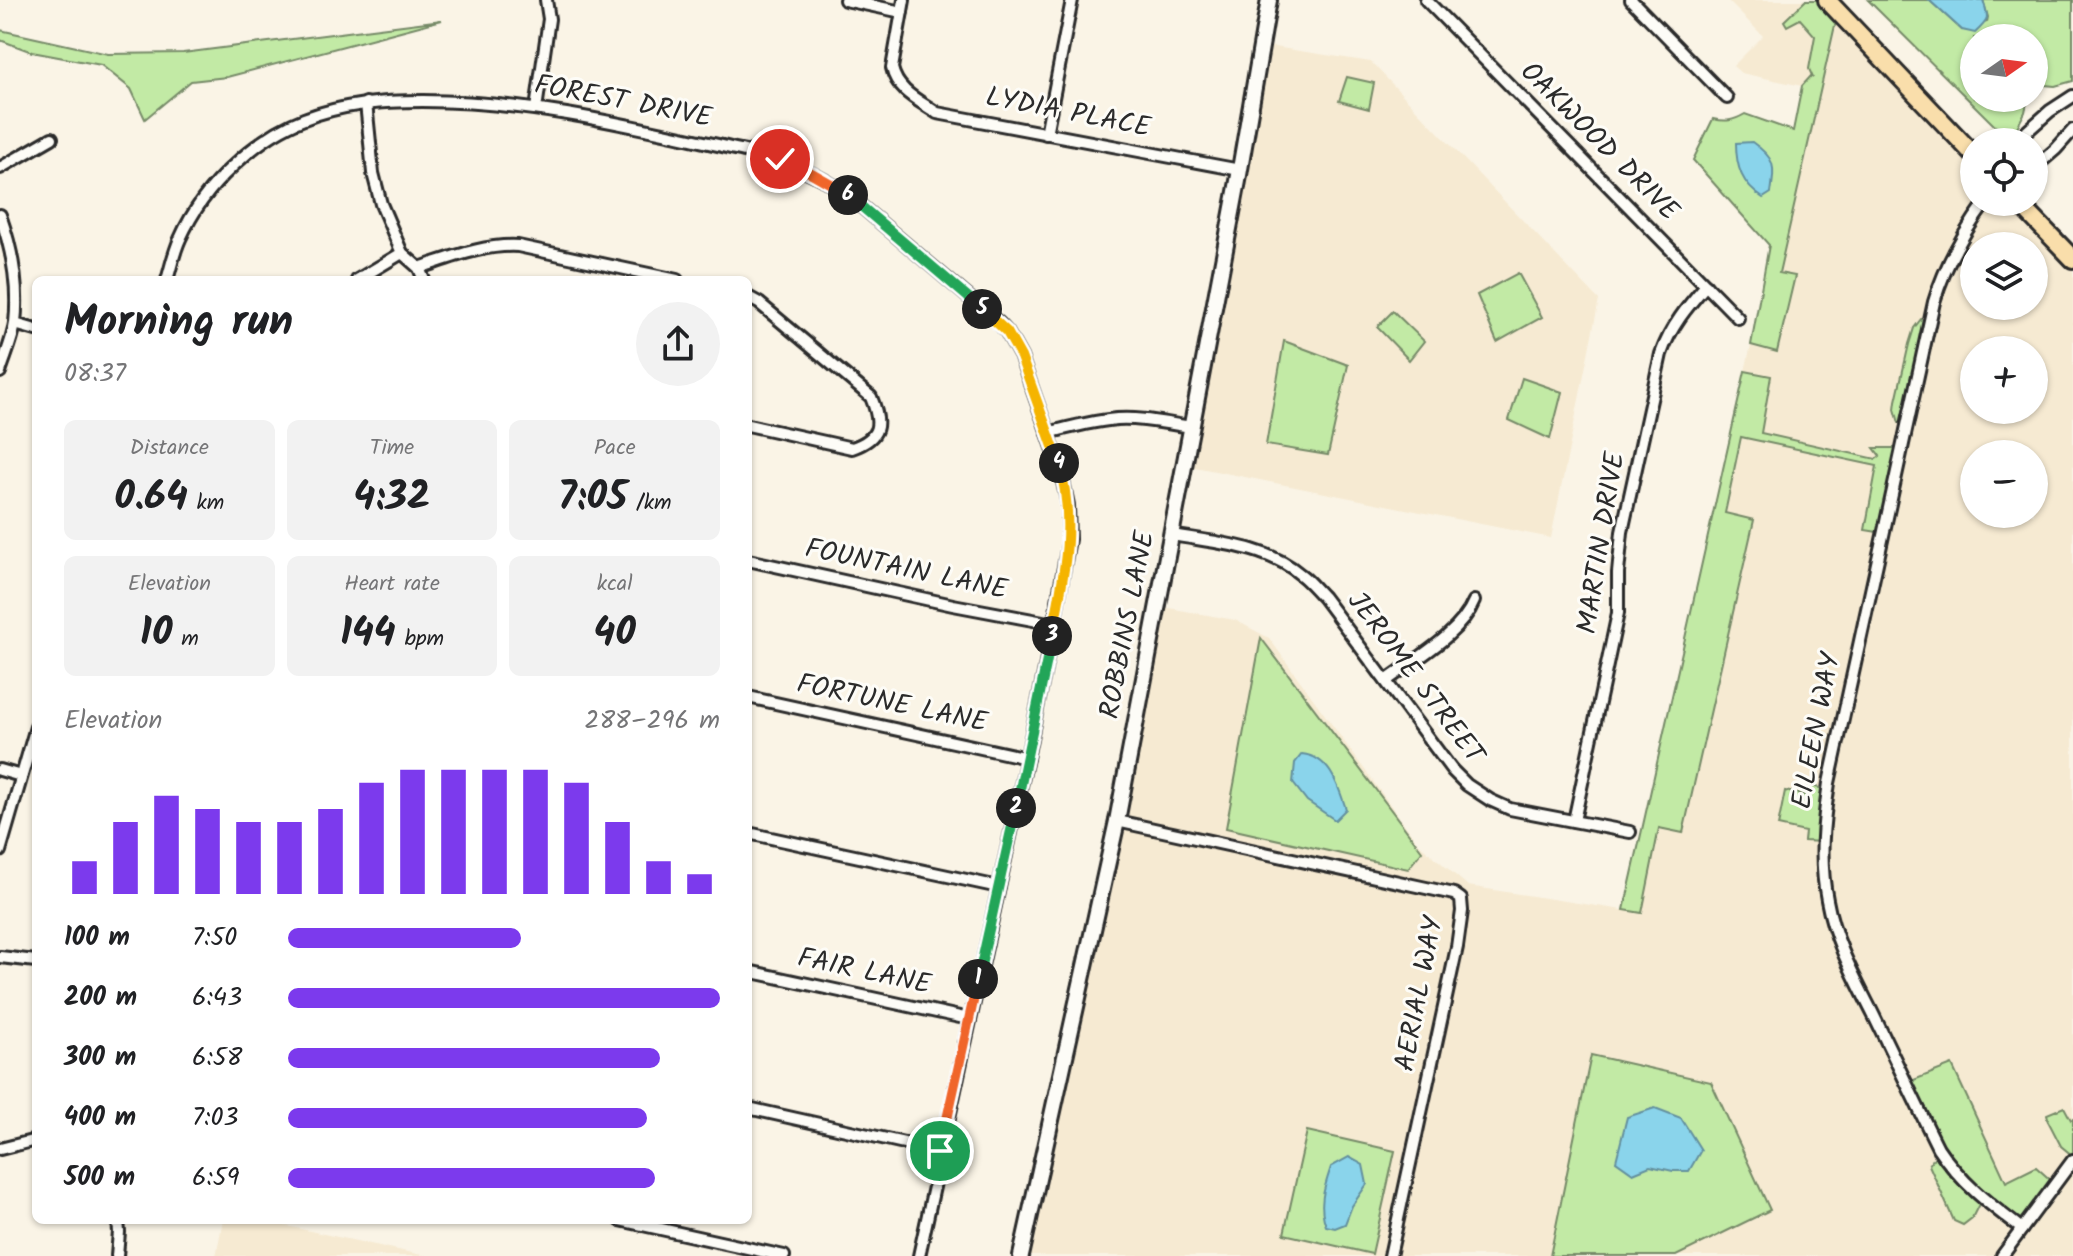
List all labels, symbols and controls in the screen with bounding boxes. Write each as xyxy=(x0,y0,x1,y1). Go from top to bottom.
north arrow xyxy=(1960,24,2048,112)
map controls xyxy=(1960,24,2048,528)
street label: OAKWOOD DRIVE xyxy=(1509,52,1690,233)
street label: FOREST DRIVE xyxy=(530,63,716,141)
street label: LYDIA PLACE xyxy=(982,75,1155,151)
pin xyxy=(746,125,814,193)
button: locate xyxy=(1960,128,2048,216)
icon: check xyxy=(758,137,802,181)
pin: 6 xyxy=(828,175,868,215)
text: 6 xyxy=(842,177,854,212)
button: layers xyxy=(1960,232,2048,320)
text: Morning run xyxy=(64,288,293,358)
pin: 5 xyxy=(962,289,1002,329)
text: 5 xyxy=(976,291,988,326)
button: share xyxy=(636,302,720,386)
button: + xyxy=(1960,336,2048,424)
text: 08:37 xyxy=(64,353,126,395)
text: Distance xyxy=(130,431,209,466)
text: Time xyxy=(370,431,414,466)
text: Pace xyxy=(594,431,636,466)
button: − xyxy=(1960,440,2048,528)
pin: 4 xyxy=(1039,443,1079,483)
text: 4 xyxy=(1053,445,1065,480)
street label: MARTIN DRIVE xyxy=(1565,448,1639,637)
text: 0.64 xyxy=(114,466,188,530)
text: 4:32 xyxy=(354,466,430,530)
text: 7:05 xyxy=(558,466,627,530)
text: km xyxy=(188,486,224,521)
text: /km xyxy=(627,486,672,521)
street label: FOUNTAIN LANE xyxy=(801,527,1012,614)
street label: ROBBINS LANE xyxy=(1088,527,1168,723)
text: Elevation xyxy=(128,567,211,602)
text: Heart rate xyxy=(344,567,440,602)
text: kcal xyxy=(597,567,633,602)
street label: JEROME STREET xyxy=(1335,582,1496,776)
text: 10 xyxy=(140,602,172,666)
text: 144 xyxy=(340,602,396,666)
text: 40 xyxy=(594,602,636,666)
pin: 3 xyxy=(1032,616,1072,656)
text: 3 xyxy=(1046,618,1058,653)
text: m xyxy=(172,622,199,657)
text: bpm xyxy=(396,622,444,657)
street label: EILEEN WAY xyxy=(1780,648,1854,813)
street label: FORTUNE LANE xyxy=(792,662,992,746)
text: Elevation xyxy=(64,700,162,742)
text: 288–296 m xyxy=(584,700,720,742)
pin: 2 xyxy=(996,788,1036,828)
text: 2 xyxy=(1010,790,1022,825)
street label: AERIAL WAY xyxy=(1383,912,1457,1075)
text: 100 m xyxy=(64,917,130,959)
text: 7:50 xyxy=(192,917,237,959)
street label: FAIR LANE xyxy=(793,936,936,1008)
pin: 1 xyxy=(958,959,998,999)
text: 1 xyxy=(975,961,981,996)
text: 200 m xyxy=(64,977,137,1019)
text: 6:43 xyxy=(192,977,242,1019)
text: 300 m xyxy=(64,1037,136,1079)
text: 6:58 xyxy=(192,1037,242,1079)
text: 400 m xyxy=(64,1097,136,1139)
text: 7:03 xyxy=(192,1097,238,1139)
pin xyxy=(906,1117,974,1185)
icon: arrive xyxy=(918,1129,962,1173)
text: 500 m xyxy=(64,1157,135,1199)
text: 6:59 xyxy=(192,1157,240,1199)

